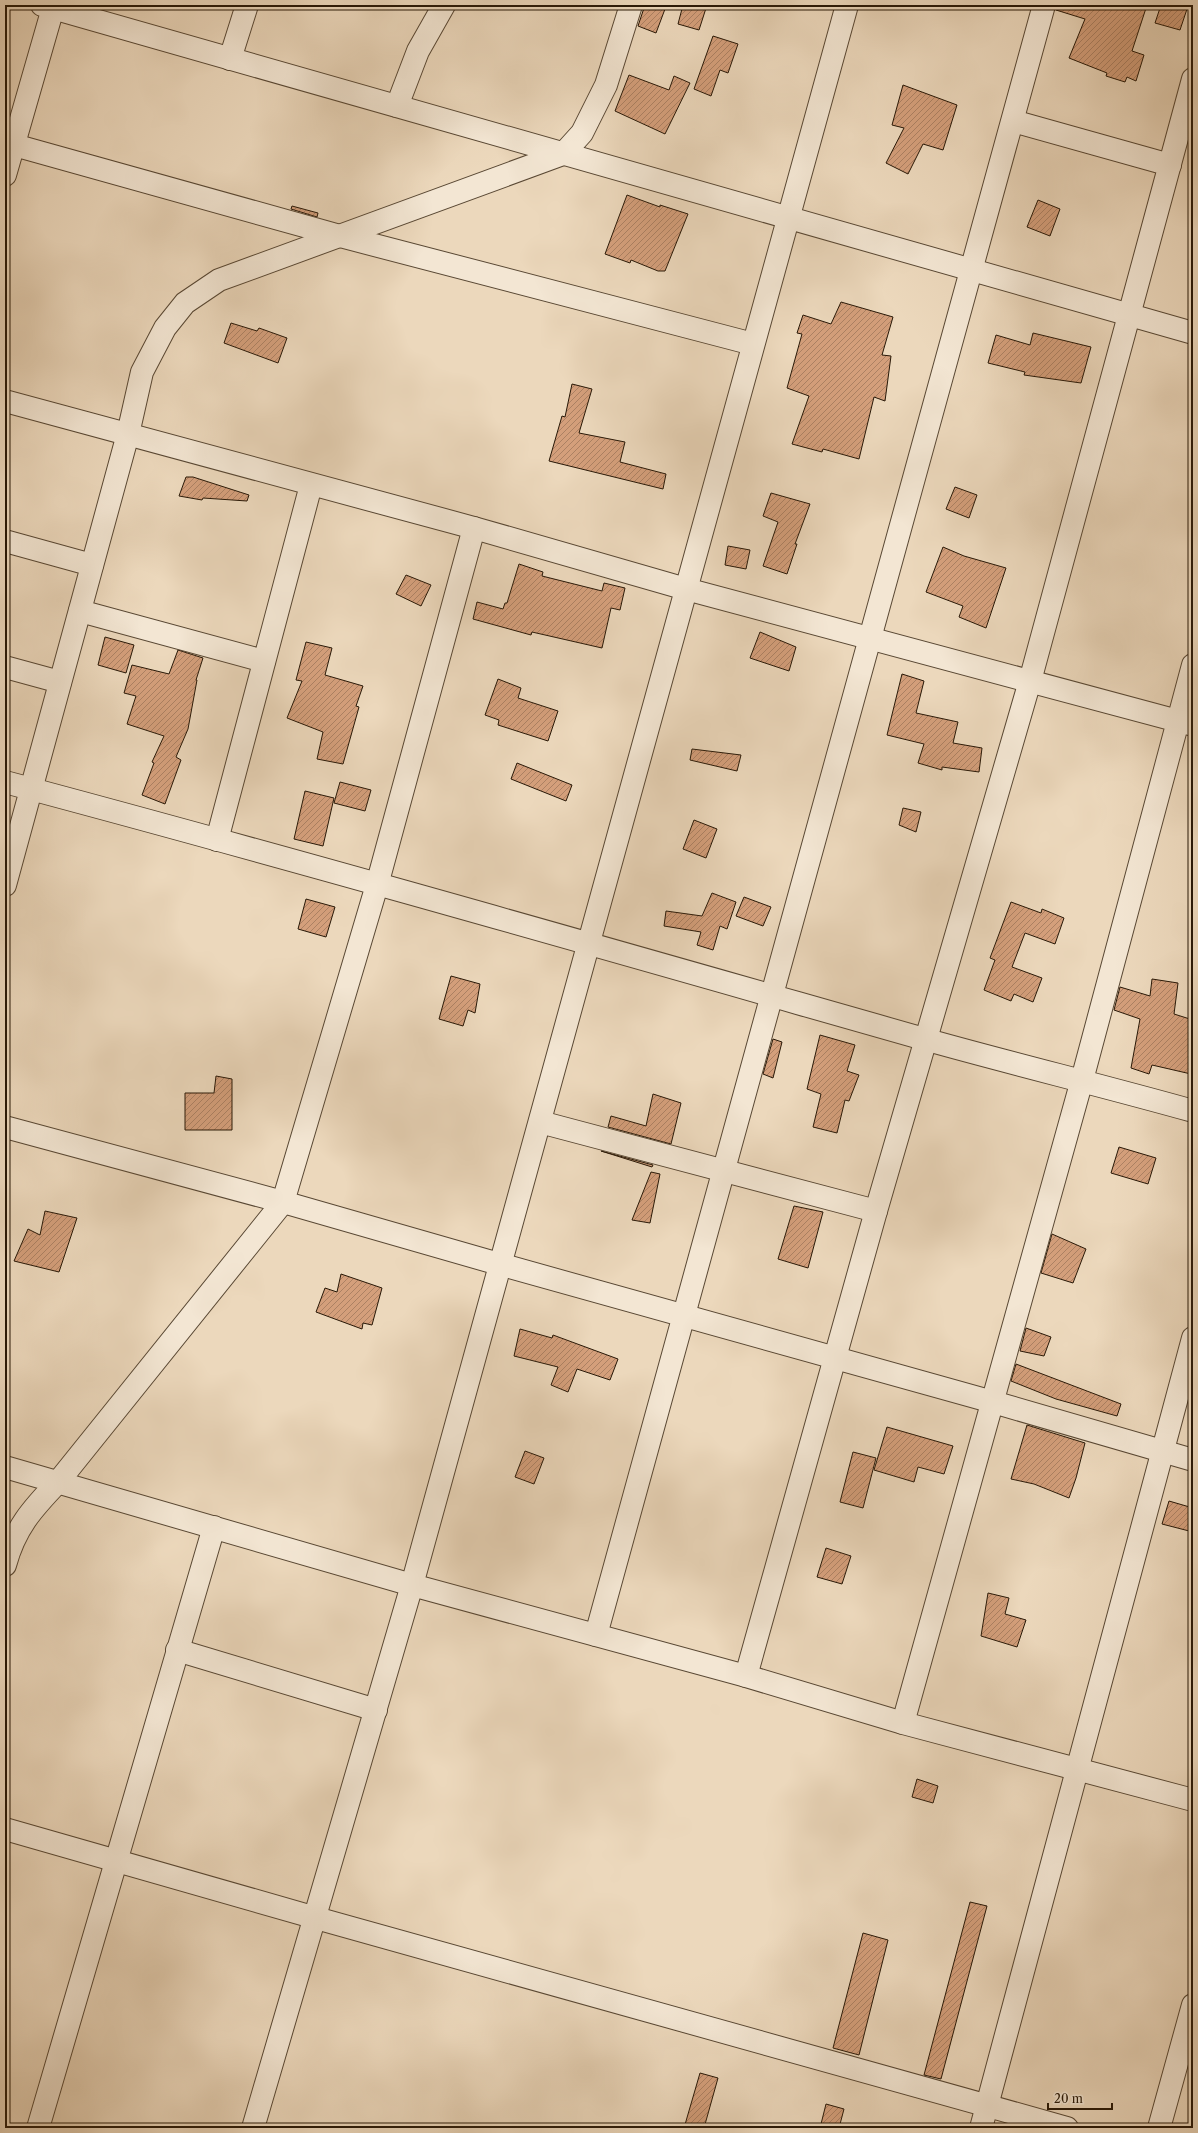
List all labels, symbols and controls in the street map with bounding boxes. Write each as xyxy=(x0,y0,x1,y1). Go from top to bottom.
scale bar xyxy=(1048,2085,1112,2111)
text: 20 m xyxy=(1054,2091,1083,2106)

